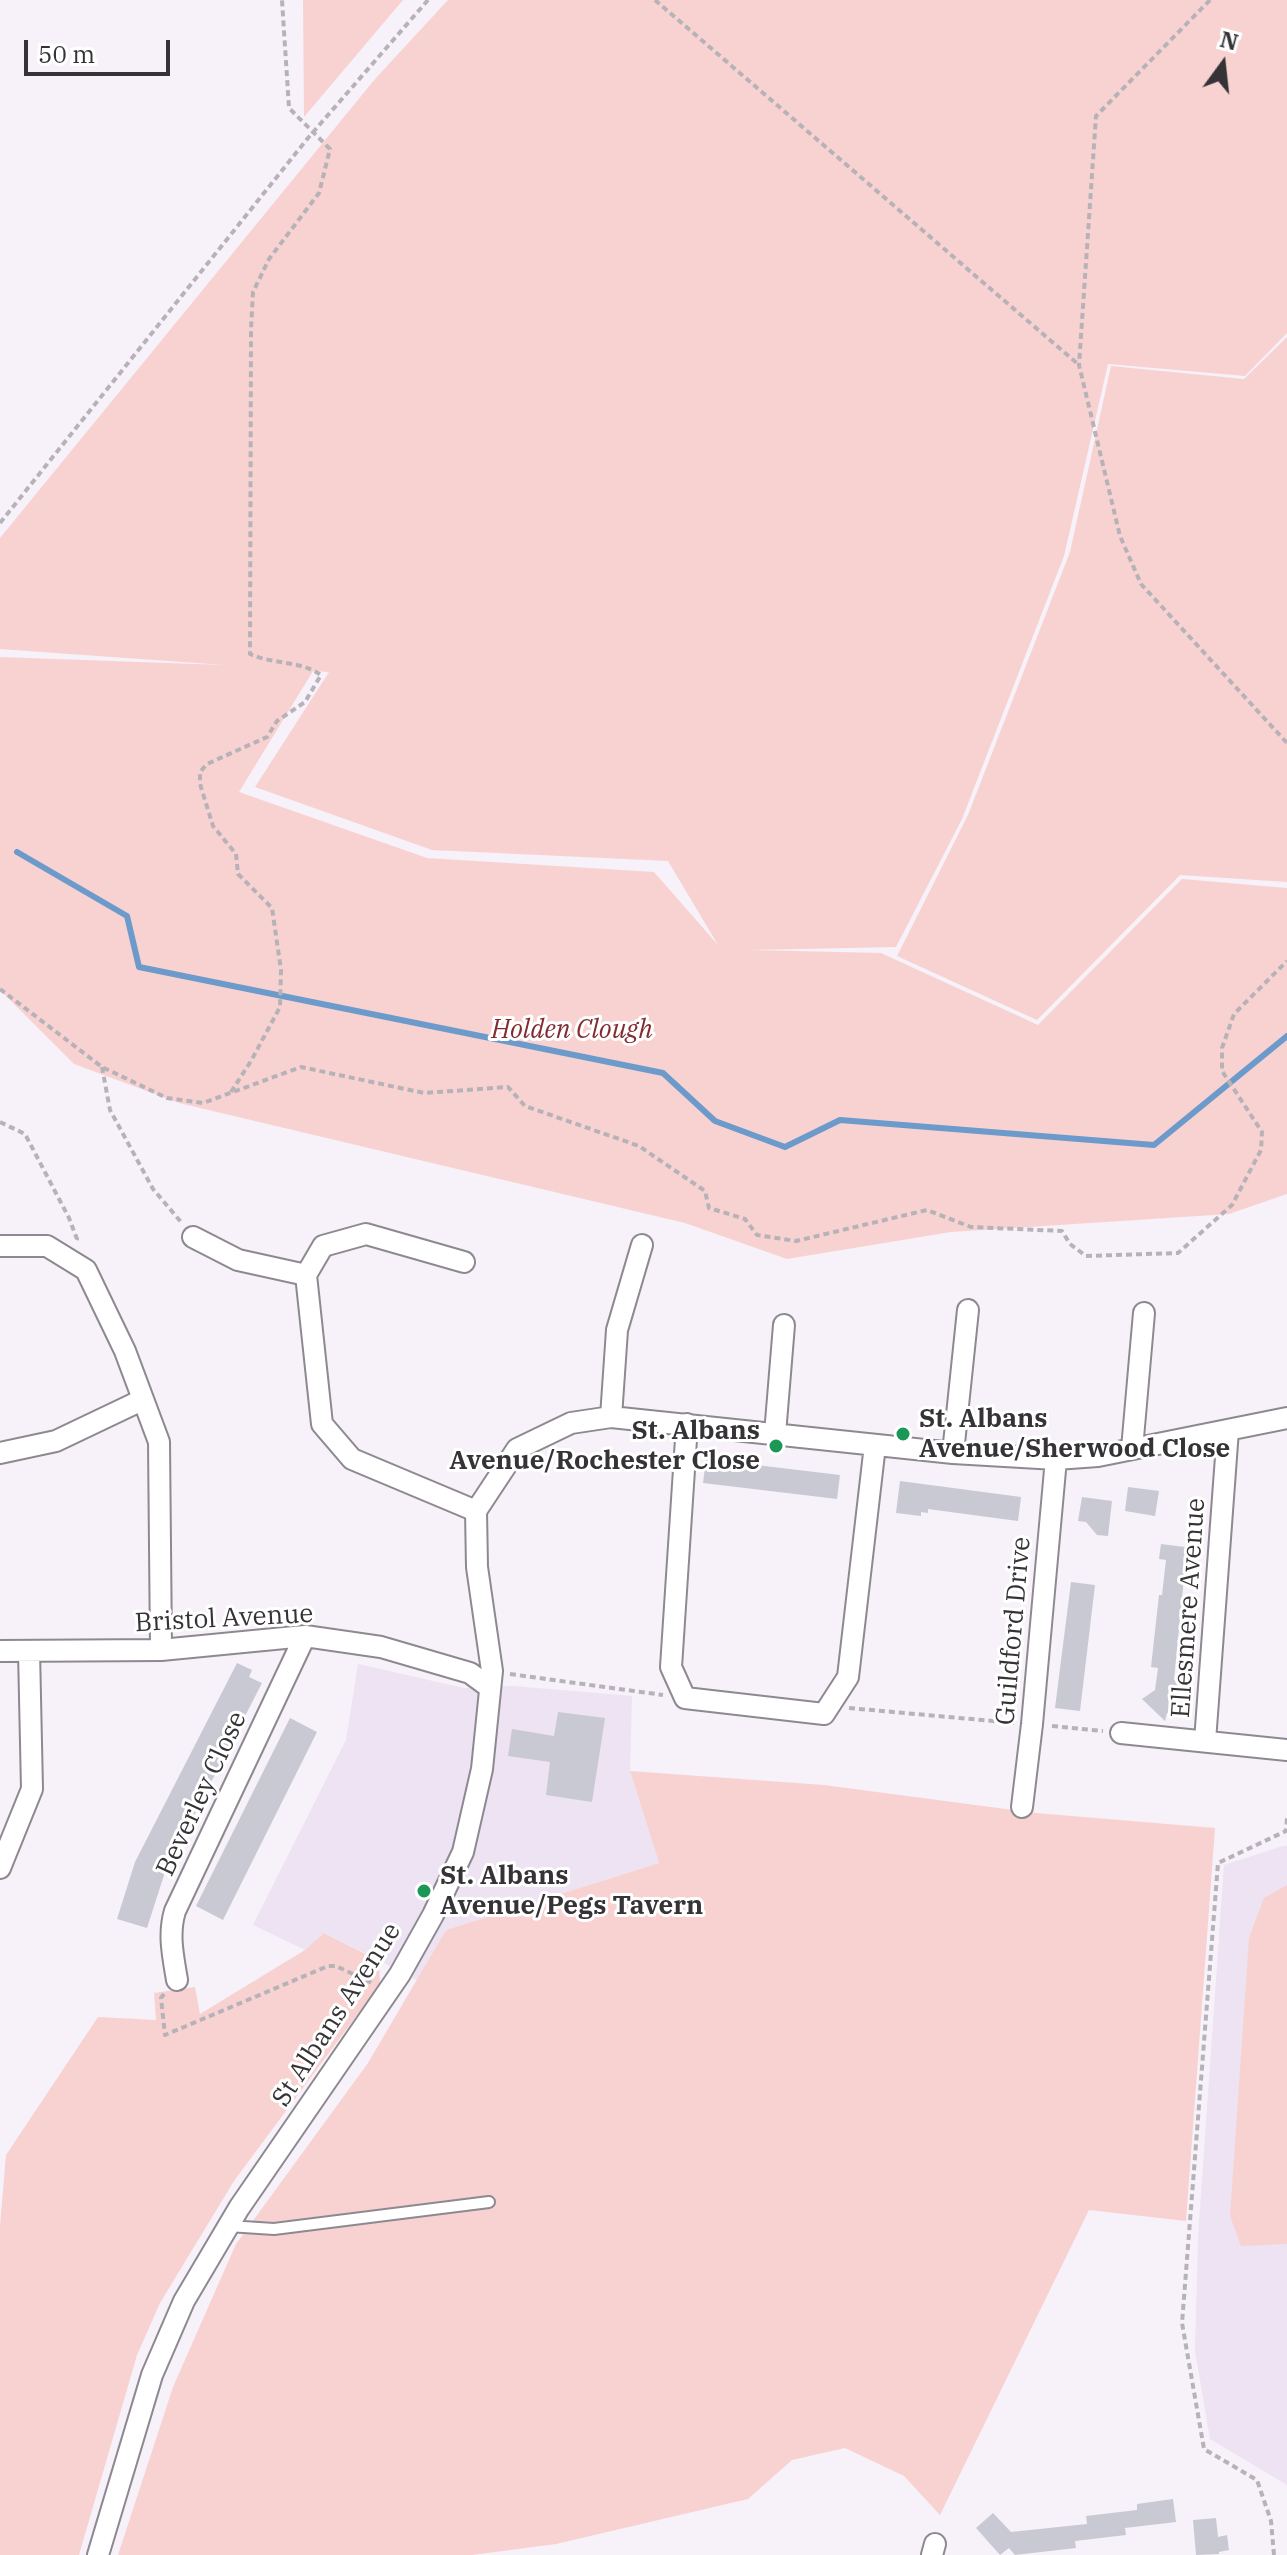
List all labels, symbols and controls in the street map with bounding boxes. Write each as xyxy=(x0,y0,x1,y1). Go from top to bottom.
scale bar xyxy=(28,24,174,74)
north arrow xyxy=(1183,24,1263,104)
text: N xyxy=(1217,24,1242,57)
text: 50 m xyxy=(38,38,95,70)
park label: Holden Clough xyxy=(491,1014,653,1046)
place label: St. Albans Avenue/Sherwood Close xyxy=(919,1403,1230,1464)
place label: St. Albans Avenue/Rochester Close xyxy=(449,1415,760,1476)
marker: St. Albans Avenue/Sherwood Close xyxy=(894,1425,912,1443)
marker: St. Albans Avenue/Rochester Close xyxy=(767,1437,785,1455)
street label: Ellesmere Avenue xyxy=(1166,1497,1212,1719)
street label: Guildford Drive xyxy=(990,1535,1038,1727)
street label: Bristol Avenue xyxy=(134,1599,314,1639)
street label: Beverley Close xyxy=(150,1707,254,1881)
place label: St. Albans Avenue/Pegs Tavern xyxy=(440,1860,703,1922)
marker: St. Albans Avenue/Pegs Tavern xyxy=(415,1882,433,1900)
street label: St Albans Avenue xyxy=(266,1917,408,2113)

